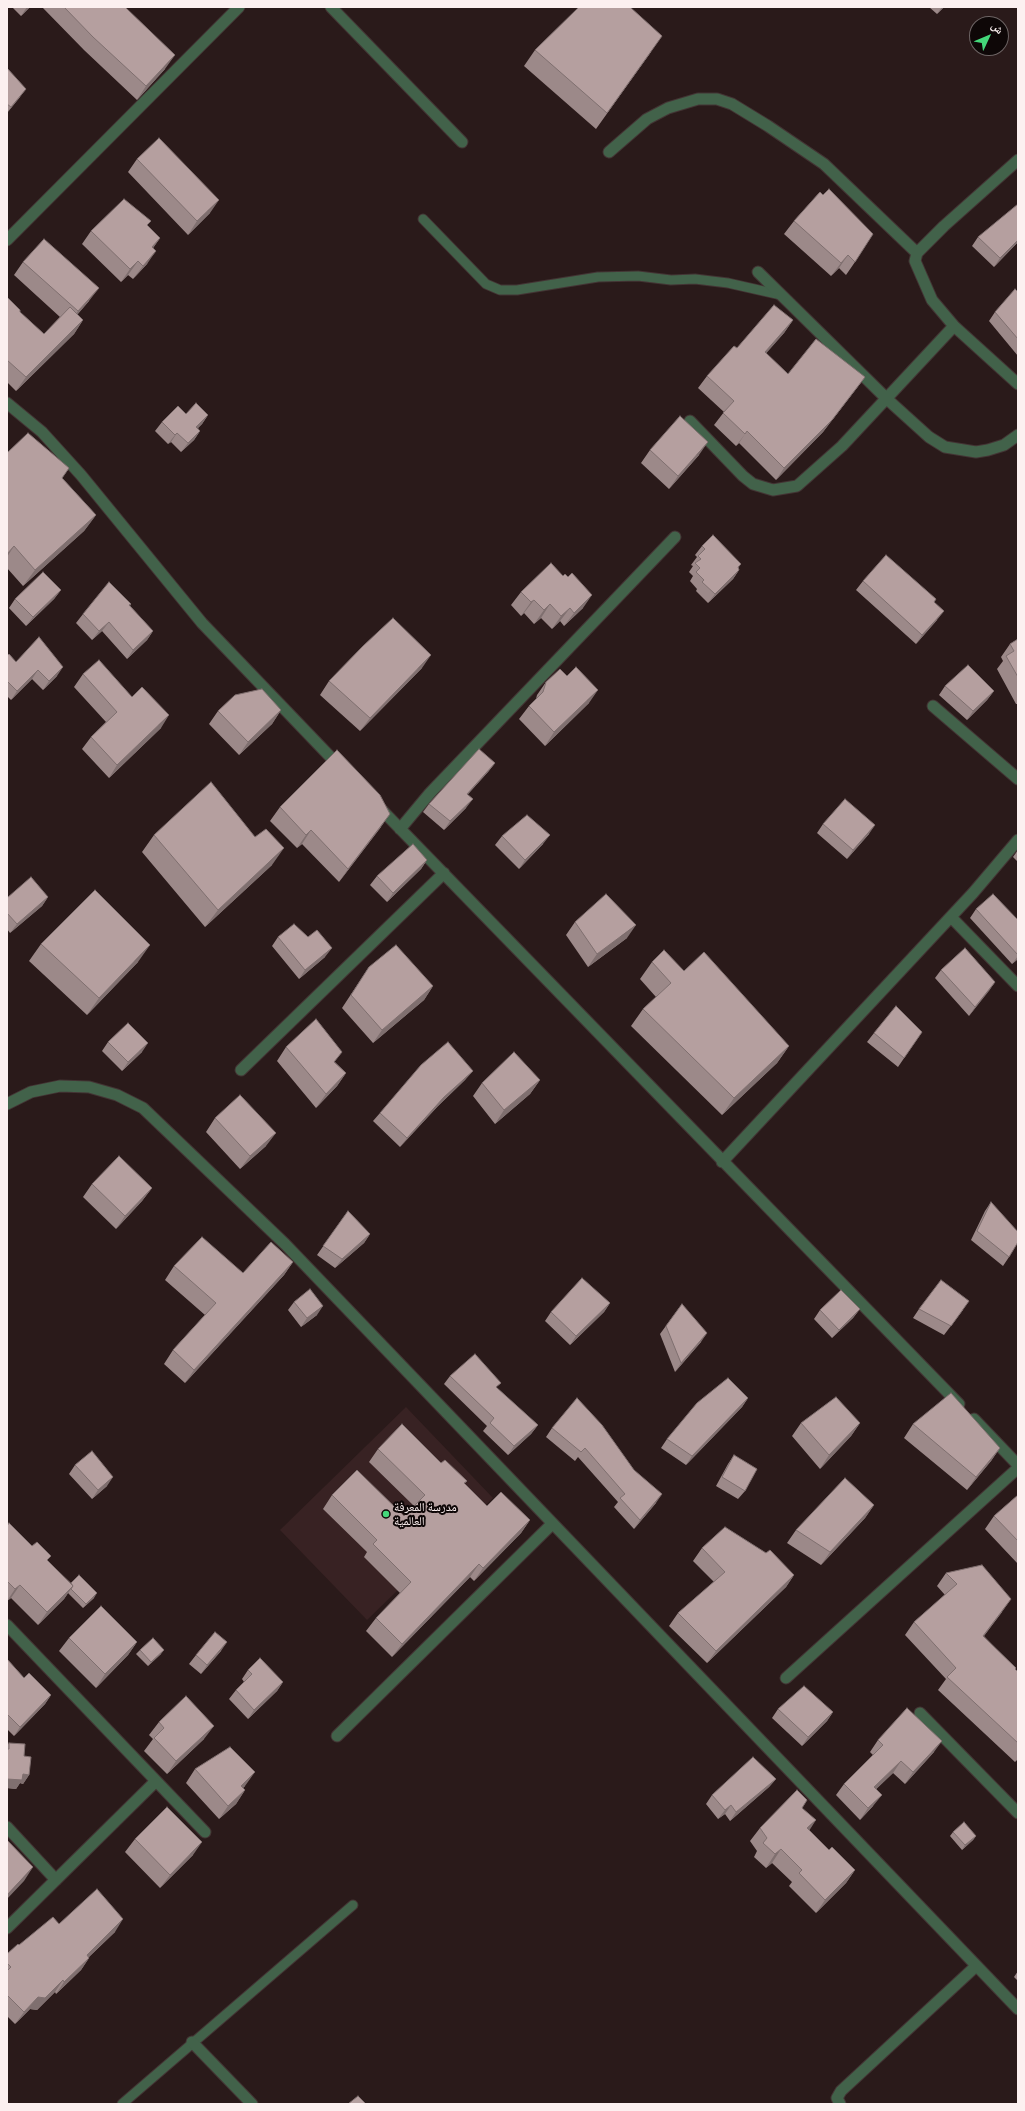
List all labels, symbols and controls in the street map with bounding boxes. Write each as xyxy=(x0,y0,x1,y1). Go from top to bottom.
north arrow xyxy=(969,16,1009,56)
text: ش xyxy=(989,19,1006,37)
place label: مدرسة المعرفة العالمية xyxy=(394,1500,457,1528)
marker: مدرسة المعرفة العالمية xyxy=(381,1509,391,1519)

